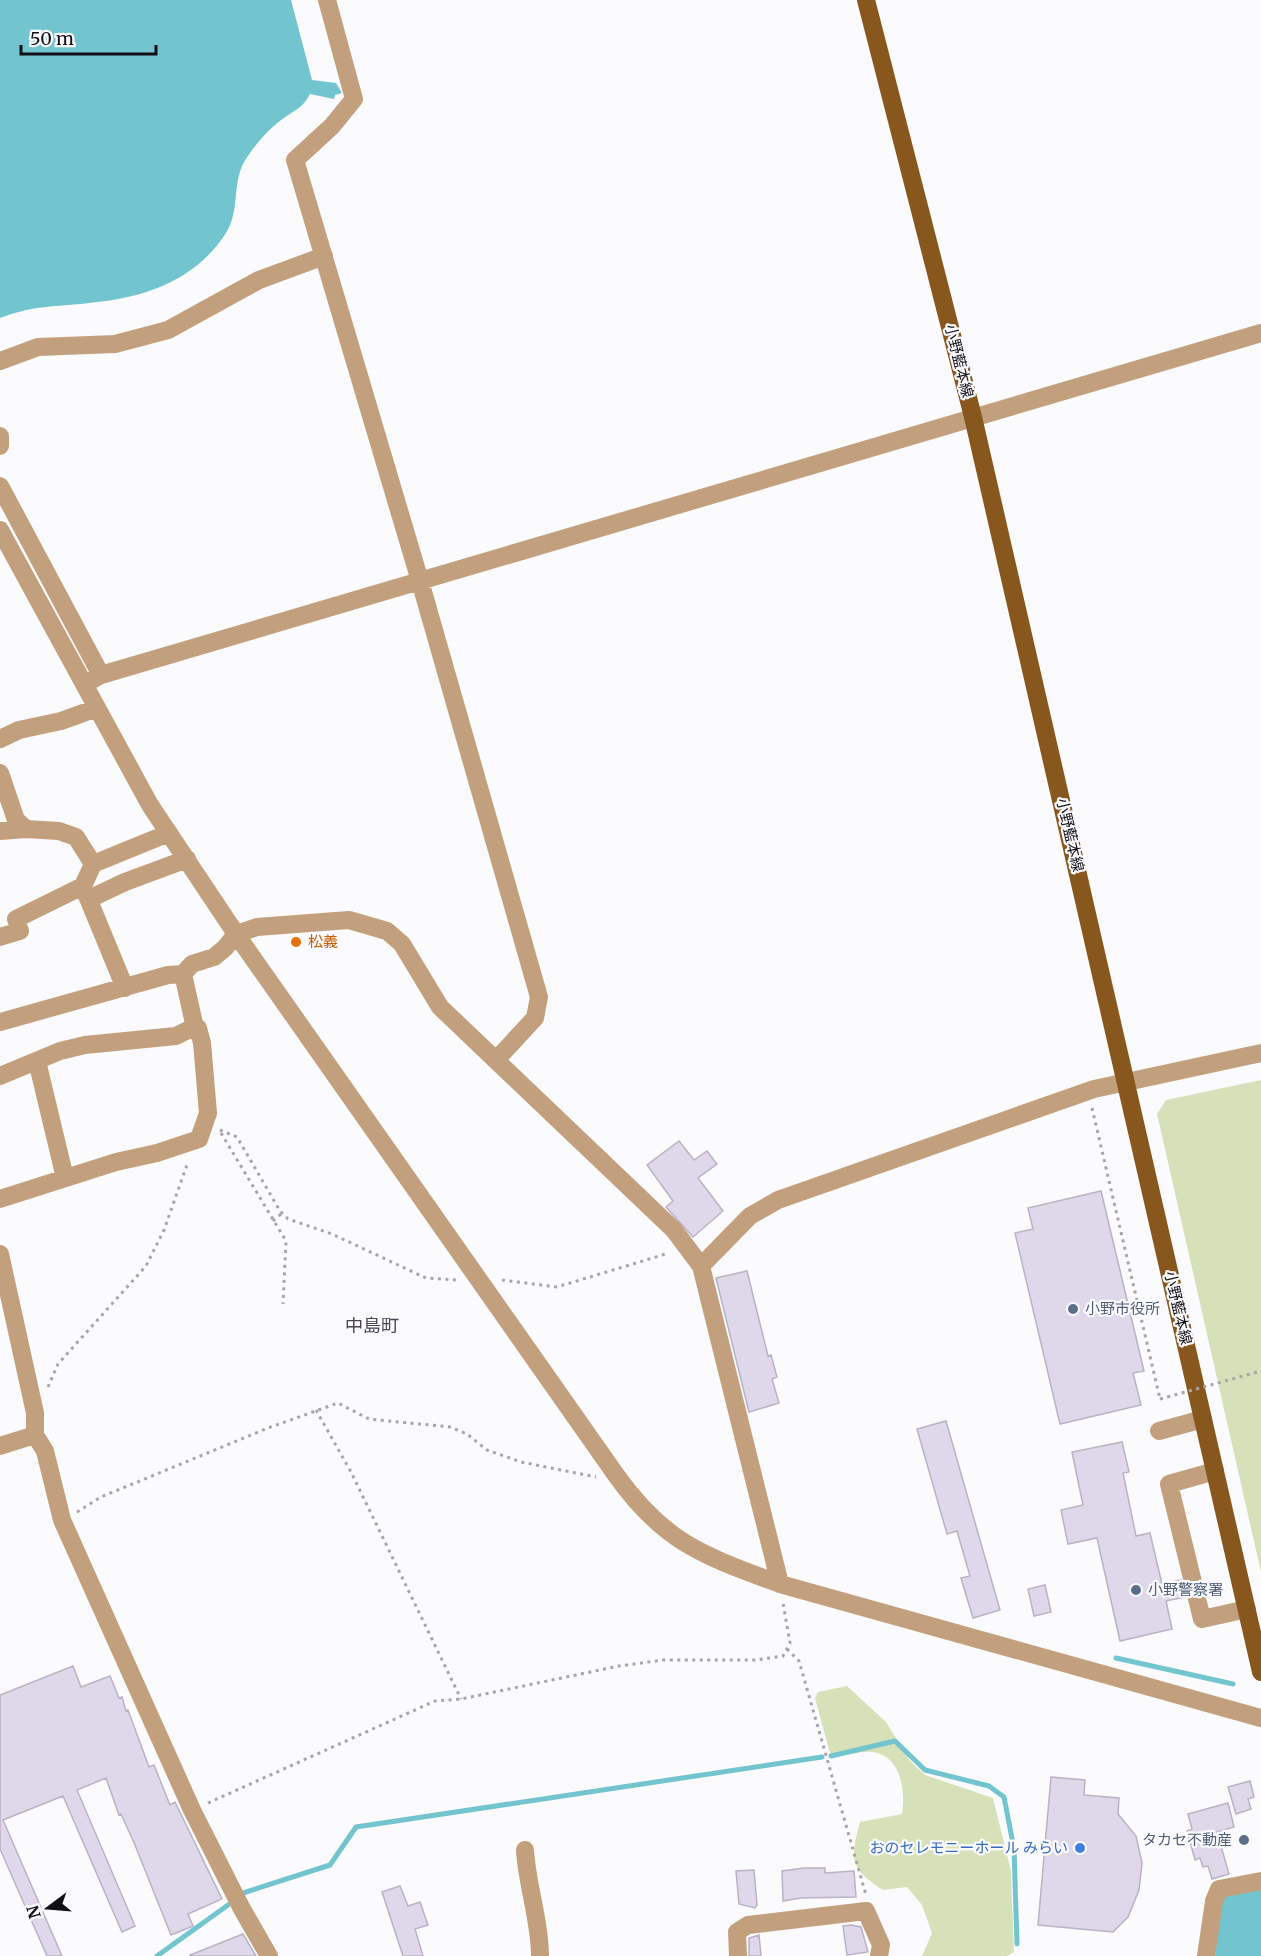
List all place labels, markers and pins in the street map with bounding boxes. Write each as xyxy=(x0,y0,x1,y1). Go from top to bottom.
place label: 松義 xyxy=(308,932,338,951)
marker: 松義 xyxy=(289,935,303,949)
place label: 小野市役所 xyxy=(1085,1299,1160,1318)
marker: 小野市役所 xyxy=(1066,1302,1080,1316)
place label: 小野警察署 xyxy=(1148,1580,1223,1599)
marker: 小野警察署 xyxy=(1129,1583,1143,1597)
place label: タカセ不動産 xyxy=(1142,1830,1232,1849)
marker: タカセ不動産 xyxy=(1237,1833,1251,1847)
place label: おのセレモニーホール みらい xyxy=(869,1838,1068,1857)
marker: おのセレモニーホール みらい xyxy=(1073,1841,1087,1855)

